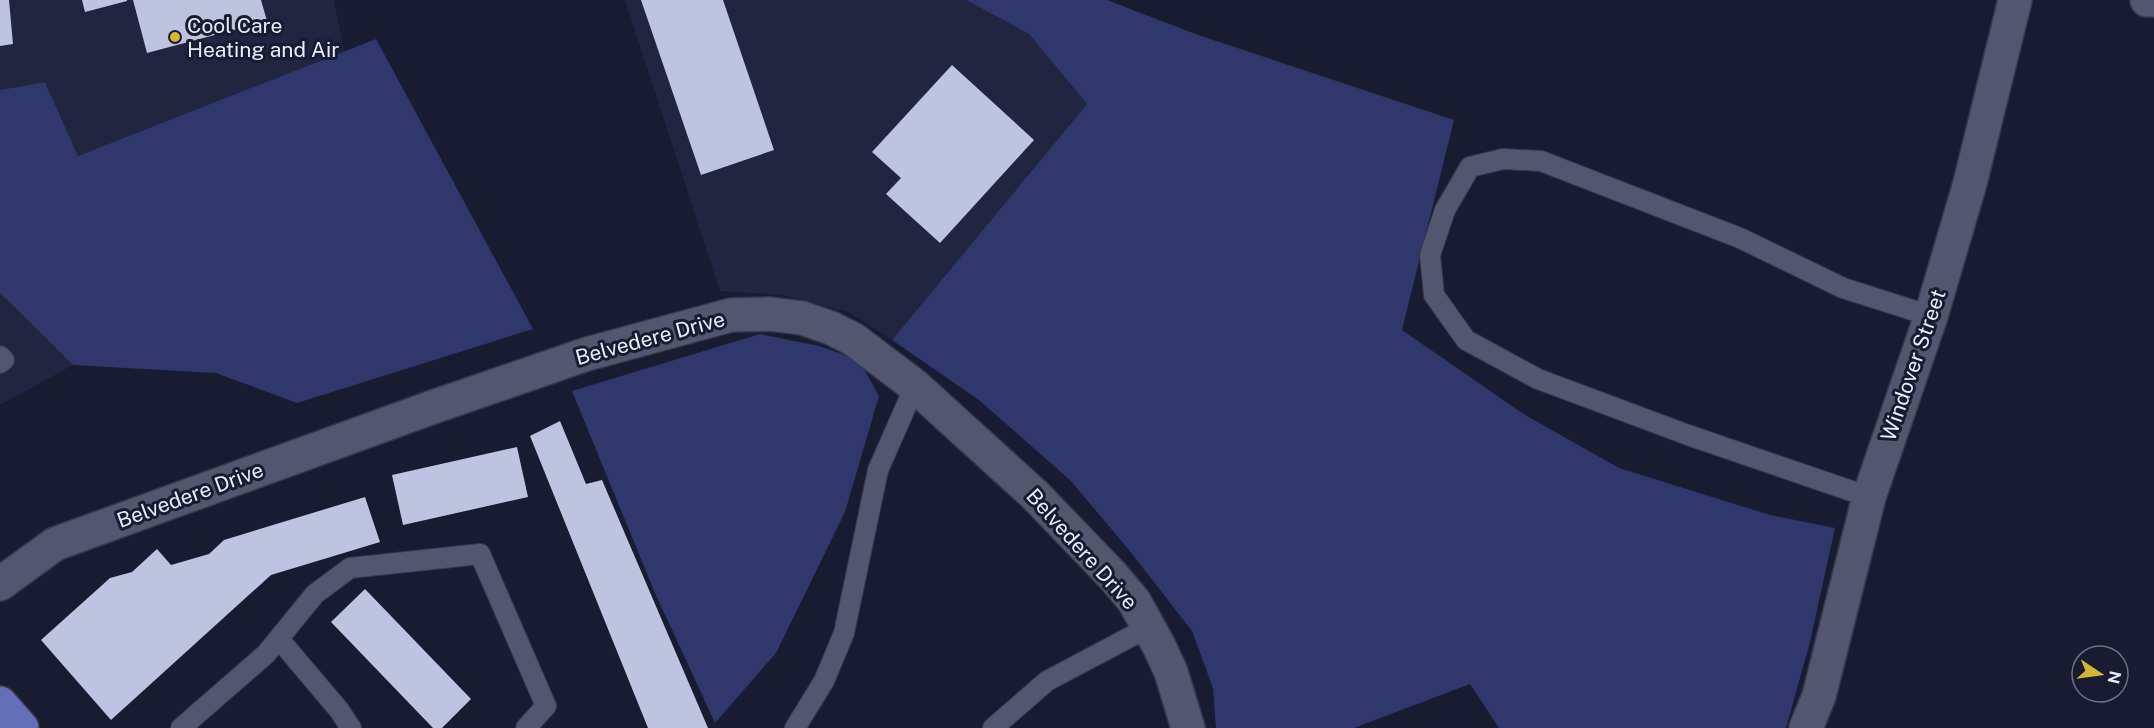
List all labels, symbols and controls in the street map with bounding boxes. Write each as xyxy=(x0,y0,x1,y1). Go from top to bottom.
place label: Cool Care Heating and Air xyxy=(187,13,339,62)
marker: Cool Care Heating and Air xyxy=(168,30,182,44)
street label: Windover Street xyxy=(1875,286,1951,444)
street label: Belvedere Drive xyxy=(572,306,728,370)
street label: Belvedere Drive xyxy=(113,457,267,533)
street label: Belvedere Drive xyxy=(1021,483,1143,615)
north arrow xyxy=(2070,644,2130,704)
text: N xyxy=(2103,669,2125,685)

